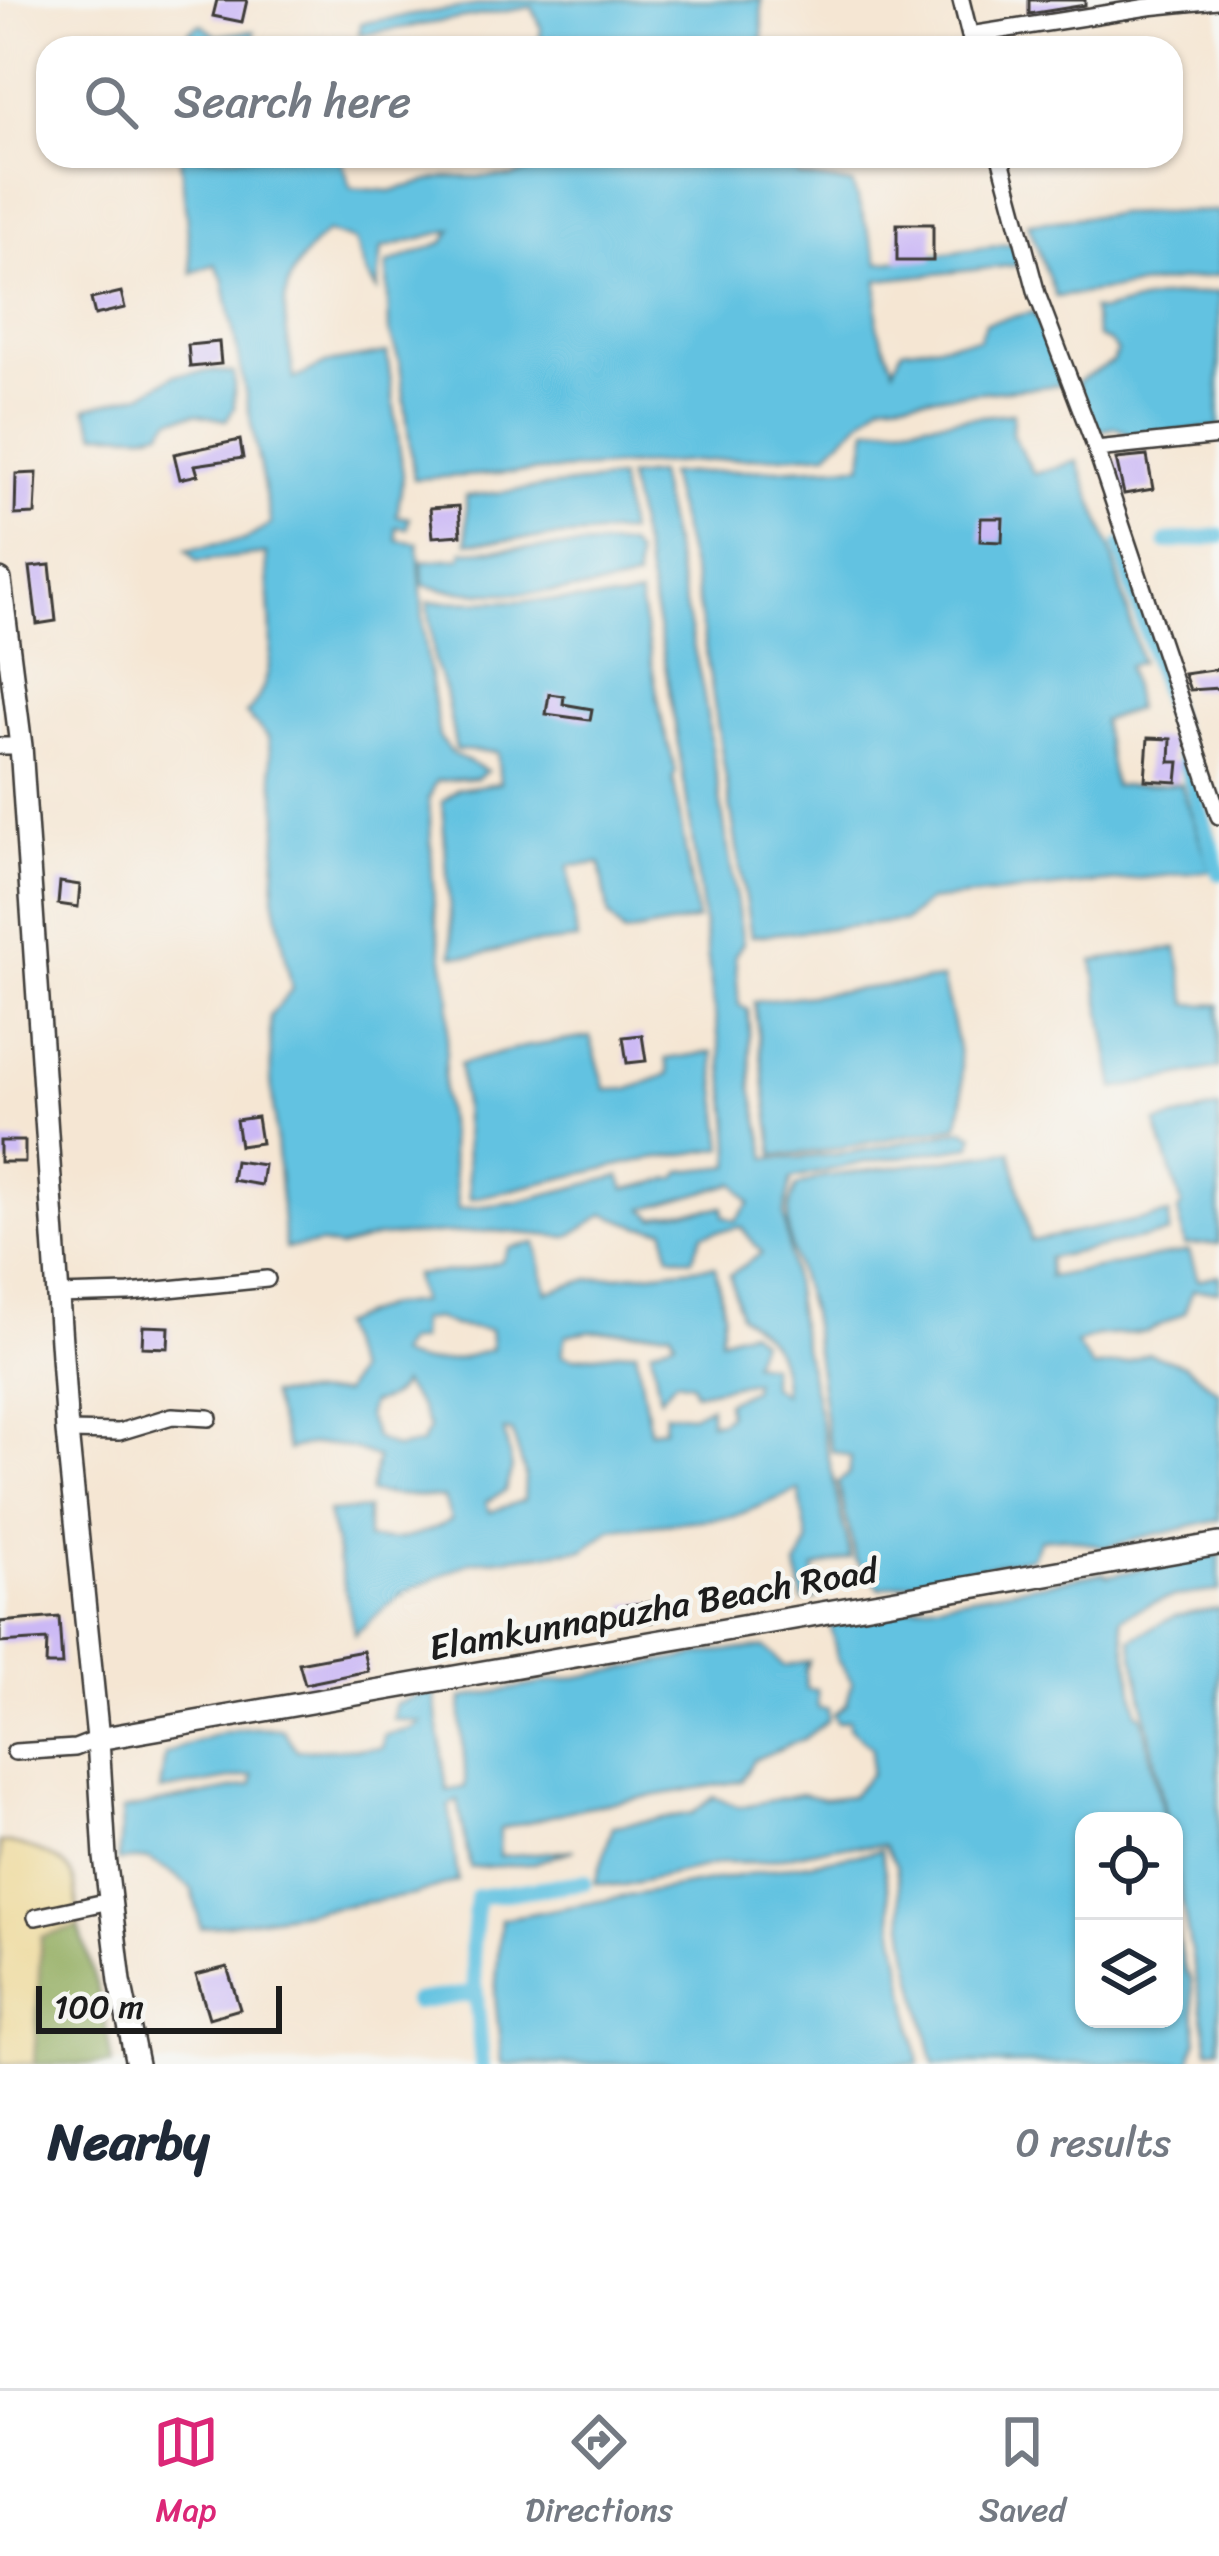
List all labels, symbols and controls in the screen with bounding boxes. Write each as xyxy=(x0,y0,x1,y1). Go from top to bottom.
search box xyxy=(36,36,1183,168)
text: Search here xyxy=(174,62,411,142)
icon: search xyxy=(78,69,144,135)
street label: Elamkunnapuzha Beach Road xyxy=(424,1538,885,1680)
map controls xyxy=(1075,1812,1183,2028)
button: locate xyxy=(1075,1812,1183,1920)
button: layers xyxy=(1075,1920,1183,2028)
text: 100 m xyxy=(54,1978,144,2036)
scale bar xyxy=(36,1980,282,2033)
text: Nearby xyxy=(48,2097,209,2187)
text: 0 results xyxy=(1015,2108,1171,2177)
tab: Map xyxy=(153,2409,219,2539)
tab: Directions xyxy=(525,2409,673,2539)
tab: Saved xyxy=(979,2409,1066,2539)

